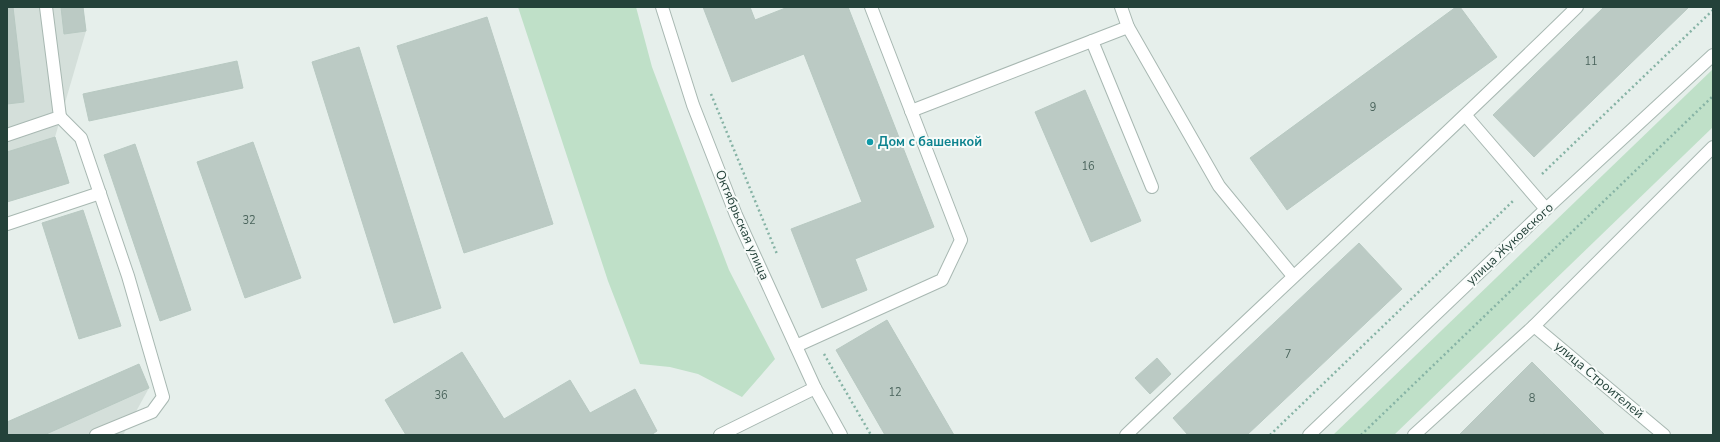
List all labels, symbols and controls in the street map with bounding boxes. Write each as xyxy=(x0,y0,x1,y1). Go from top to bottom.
house number: 11 xyxy=(1584,54,1598,69)
house number: 9 xyxy=(1370,100,1376,115)
place label: Дом с башенкой xyxy=(878,133,982,151)
marker: Дом с башенкой xyxy=(865,137,875,147)
house number: 16 xyxy=(1081,159,1095,174)
street label: Октябрьская улица xyxy=(711,167,773,283)
street label: улица Жуковского xyxy=(1462,199,1558,289)
house number: 32 xyxy=(242,213,256,228)
street label: улица Строителей xyxy=(1550,337,1648,423)
house number: 7 xyxy=(1285,347,1291,362)
house number: 12 xyxy=(888,385,902,400)
house number: 36 xyxy=(434,388,448,403)
house number: 8 xyxy=(1529,391,1536,406)

